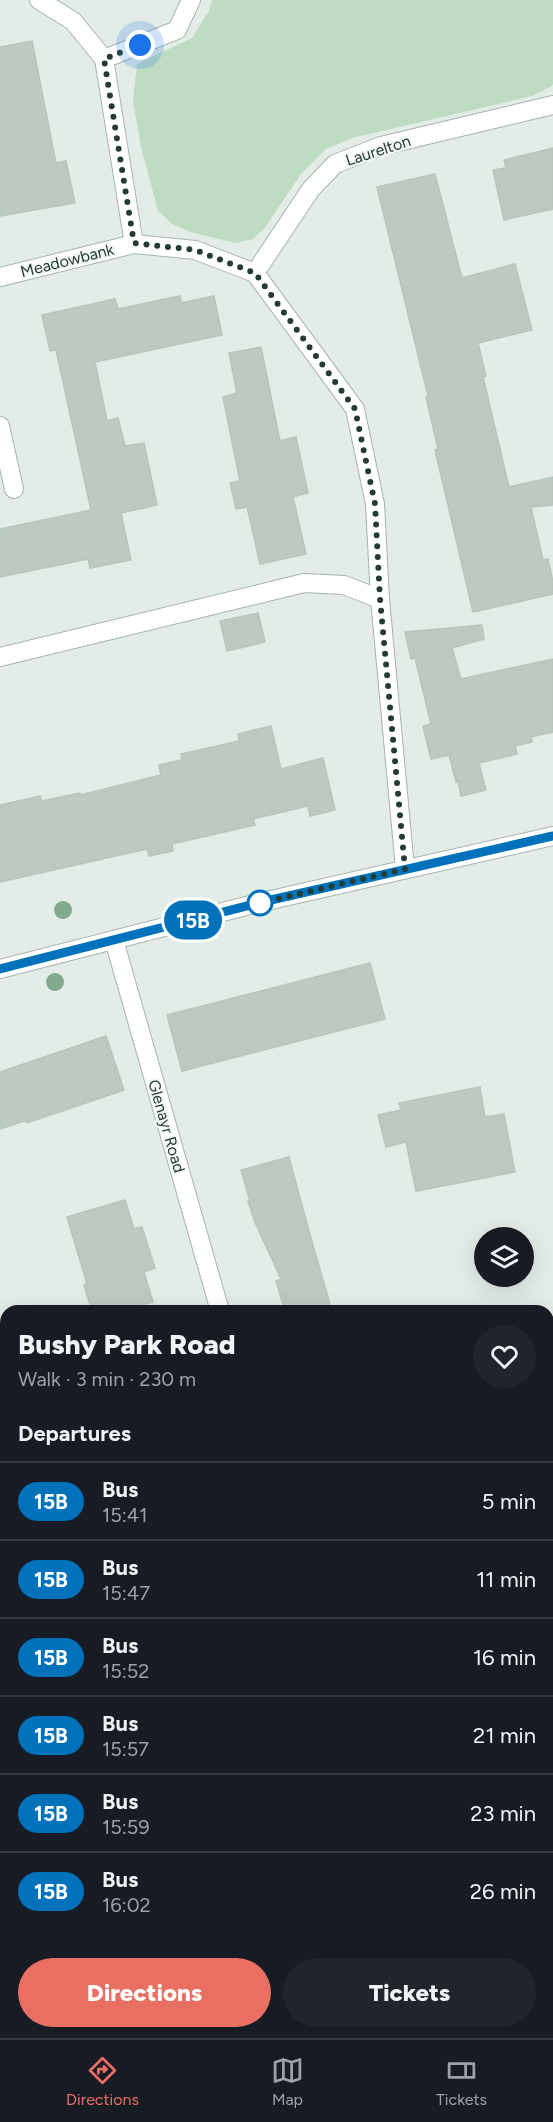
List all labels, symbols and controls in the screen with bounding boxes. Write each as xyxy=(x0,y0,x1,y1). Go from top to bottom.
your location xyxy=(125,30,155,60)
street label: Laurelton xyxy=(343,131,413,170)
street label: Meadowbank xyxy=(18,240,116,281)
unlabelled marker xyxy=(247,890,273,916)
line badge: 15B xyxy=(158,900,228,940)
text: 15B xyxy=(176,908,210,933)
street label: Glenayr Road xyxy=(144,1077,189,1175)
map controls xyxy=(474,1227,534,1287)
button: layers xyxy=(474,1227,534,1287)
button: heart xyxy=(473,1325,536,1388)
text: Bushy Park Road xyxy=(18,1327,236,1361)
text: Walk · 3 min · 230 m xyxy=(18,1367,196,1391)
text: Departures xyxy=(18,1420,131,1447)
text: Bus xyxy=(102,1476,138,1503)
text: 5 min xyxy=(482,1488,536,1515)
text: 15B xyxy=(34,1489,68,1514)
text: 15:41 xyxy=(102,1503,148,1527)
text: Bus xyxy=(102,1554,138,1581)
text: 11 min xyxy=(476,1566,536,1593)
text: 15B xyxy=(34,1567,68,1592)
text: 15:47 xyxy=(102,1581,150,1605)
text: Bus xyxy=(102,1632,138,1659)
text: 16 min xyxy=(473,1644,536,1671)
text: 15B xyxy=(34,1645,68,1670)
text: 15:52 xyxy=(102,1659,150,1683)
text: Bus xyxy=(102,1710,138,1737)
text: 21 min xyxy=(473,1722,536,1749)
text: 15B xyxy=(34,1723,68,1748)
text: 15:57 xyxy=(102,1737,149,1761)
text: Bus xyxy=(102,1788,138,1815)
text: 23 min xyxy=(470,1800,536,1827)
text: 15B xyxy=(34,1801,68,1826)
text: 15:59 xyxy=(102,1815,150,1839)
text: Bus xyxy=(102,1866,138,1893)
text: 26 min xyxy=(470,1878,536,1905)
text: 15B xyxy=(34,1879,68,1904)
text: 16:02 xyxy=(102,1893,151,1917)
button: Directions xyxy=(18,1958,271,2027)
button: Tickets xyxy=(283,1958,536,2027)
tab: Directions xyxy=(66,2054,139,2109)
tab: Map xyxy=(271,2054,304,2109)
tab: Tickets xyxy=(436,2054,487,2109)

